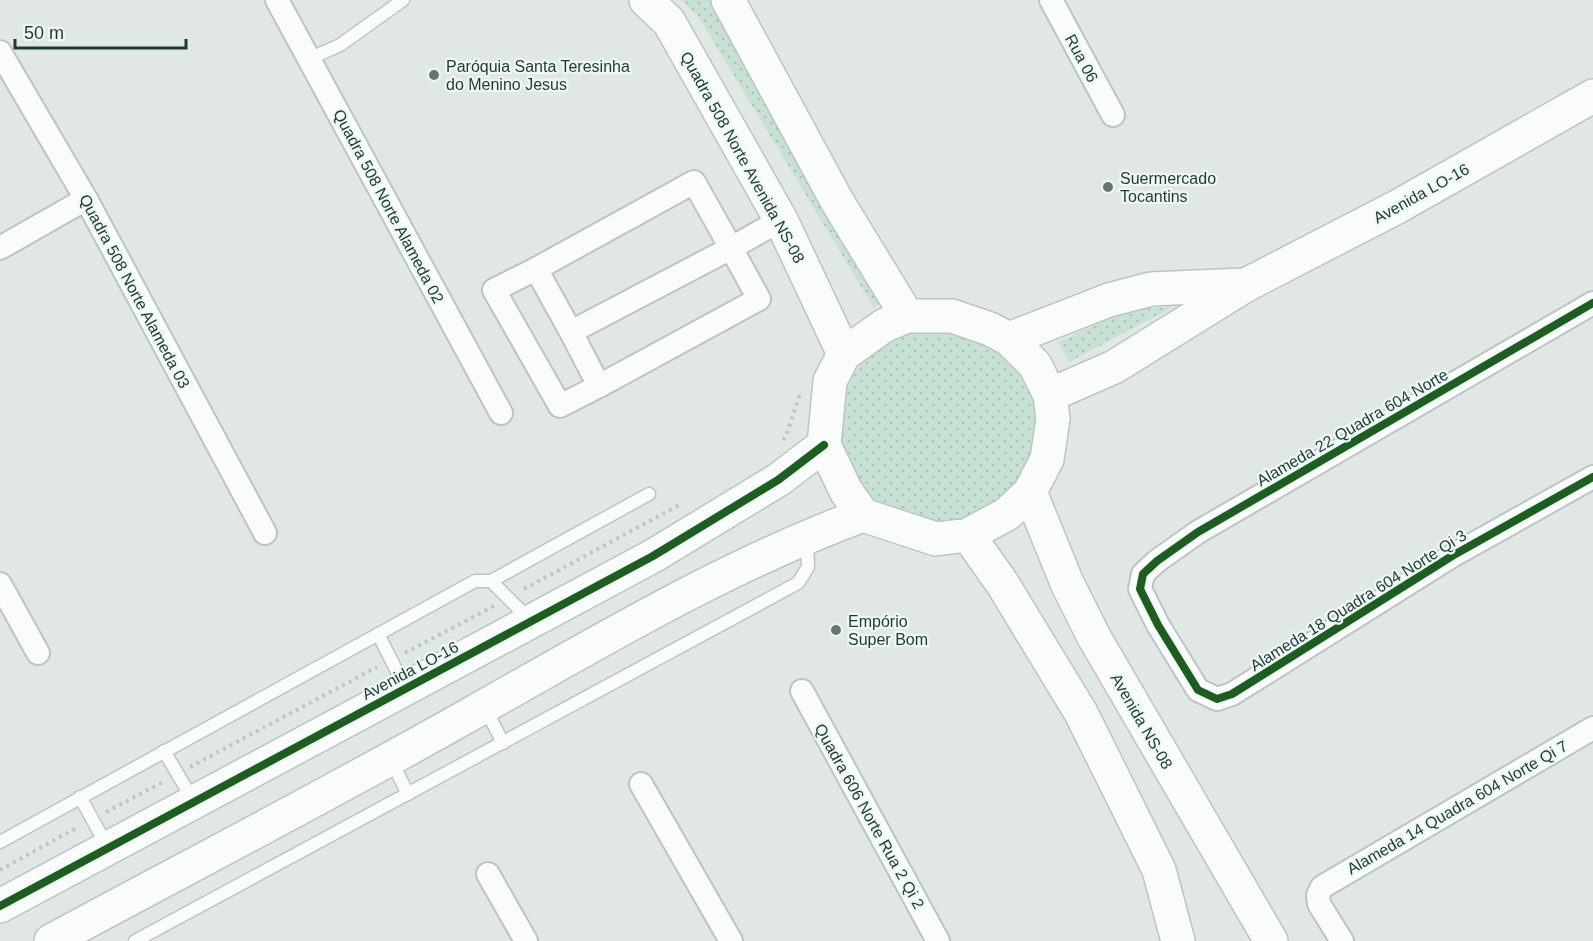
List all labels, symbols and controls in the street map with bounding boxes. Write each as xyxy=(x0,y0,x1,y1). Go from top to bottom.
scale bar xyxy=(15,12,186,50)
text: 50 m xyxy=(24,23,64,43)
street label: Rua 06 xyxy=(1062,31,1101,85)
street label: Quadra 508 Norte Avenida NS-08 xyxy=(677,49,808,266)
place label: Paróquia Santa Teresinha do Menino Jesus xyxy=(446,58,630,93)
marker: Paróquia Santa Teresinha do Menino Jesus xyxy=(427,68,441,82)
street label: Quadra 508 Norte Alameda 02 xyxy=(330,106,447,306)
street label: Avenida LO-16 xyxy=(1371,160,1472,227)
place label: Suermercado Tocantins xyxy=(1120,170,1216,205)
marker: Suermercado Tocantins xyxy=(1101,180,1115,194)
street label: Quadra 508 Norte Alameda 03 xyxy=(76,191,193,391)
street label: Alameda 22 Quadra 604 Norte xyxy=(1254,366,1451,489)
street label: Alameda 18 Quadra 604 Norte Qi 3 xyxy=(1247,526,1470,674)
place label: Empório Super Bom xyxy=(848,613,928,648)
marker: Empório Super Bom xyxy=(829,623,843,637)
street label: Avenida LO-16 xyxy=(359,638,461,703)
street label: Avenida NS-08 xyxy=(1107,671,1176,772)
street label: Quadra 606 Norte Rua 2 Qi 2 xyxy=(811,721,928,912)
street label: Alameda 14 Quadra 604 Norte Qi 7 xyxy=(1344,737,1571,878)

